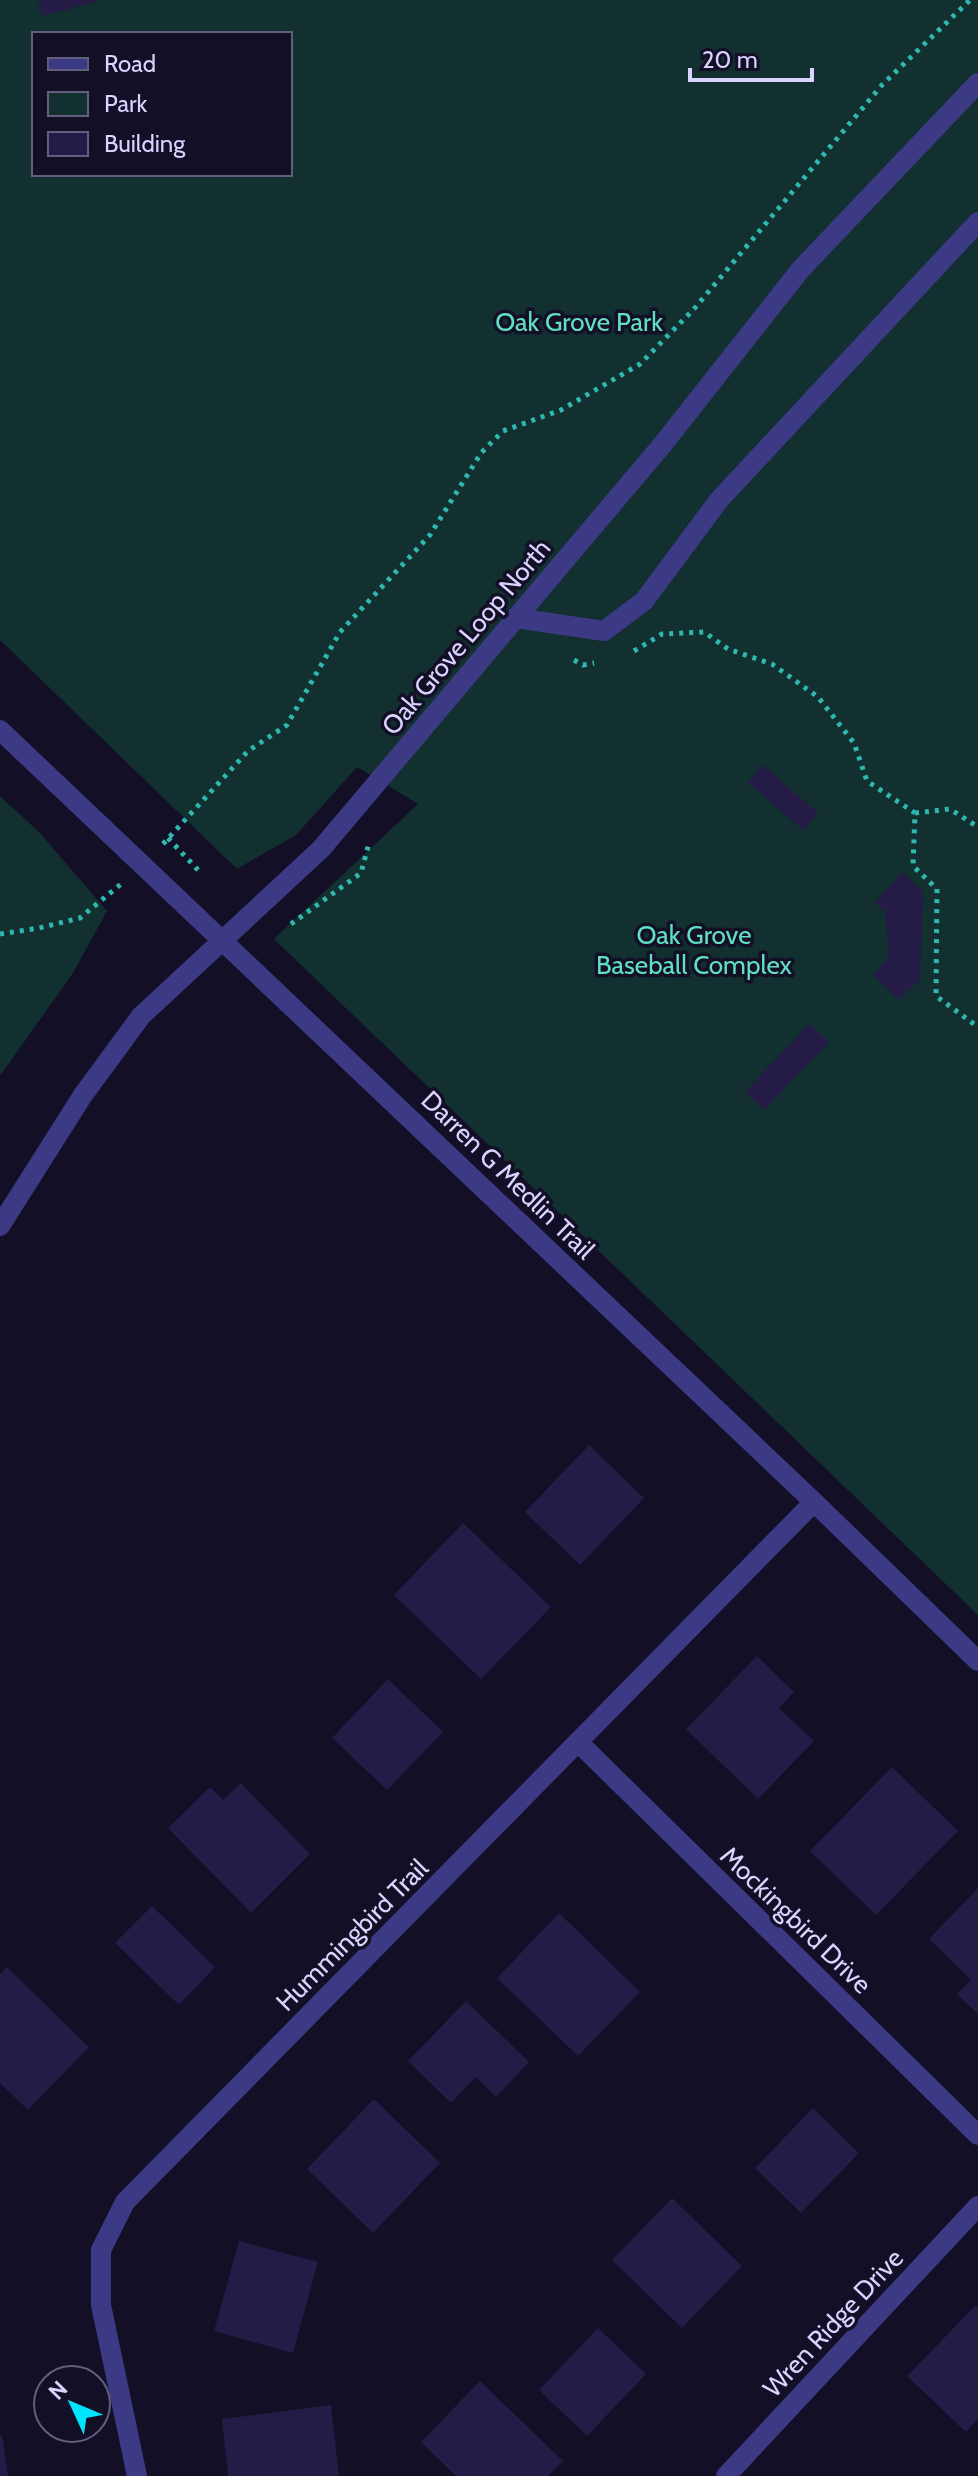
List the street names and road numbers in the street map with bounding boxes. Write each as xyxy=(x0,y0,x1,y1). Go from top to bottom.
street label: Oak Grove Loop North xyxy=(375,533,557,741)
street label: Darren G Medlin Trail xyxy=(415,1084,601,1266)
street label: Mockingbird Drive xyxy=(714,1840,878,2000)
street label: Hummingbird Trail xyxy=(269,1852,435,2018)
street label: Wren Ridge Drive xyxy=(756,2242,910,2404)

